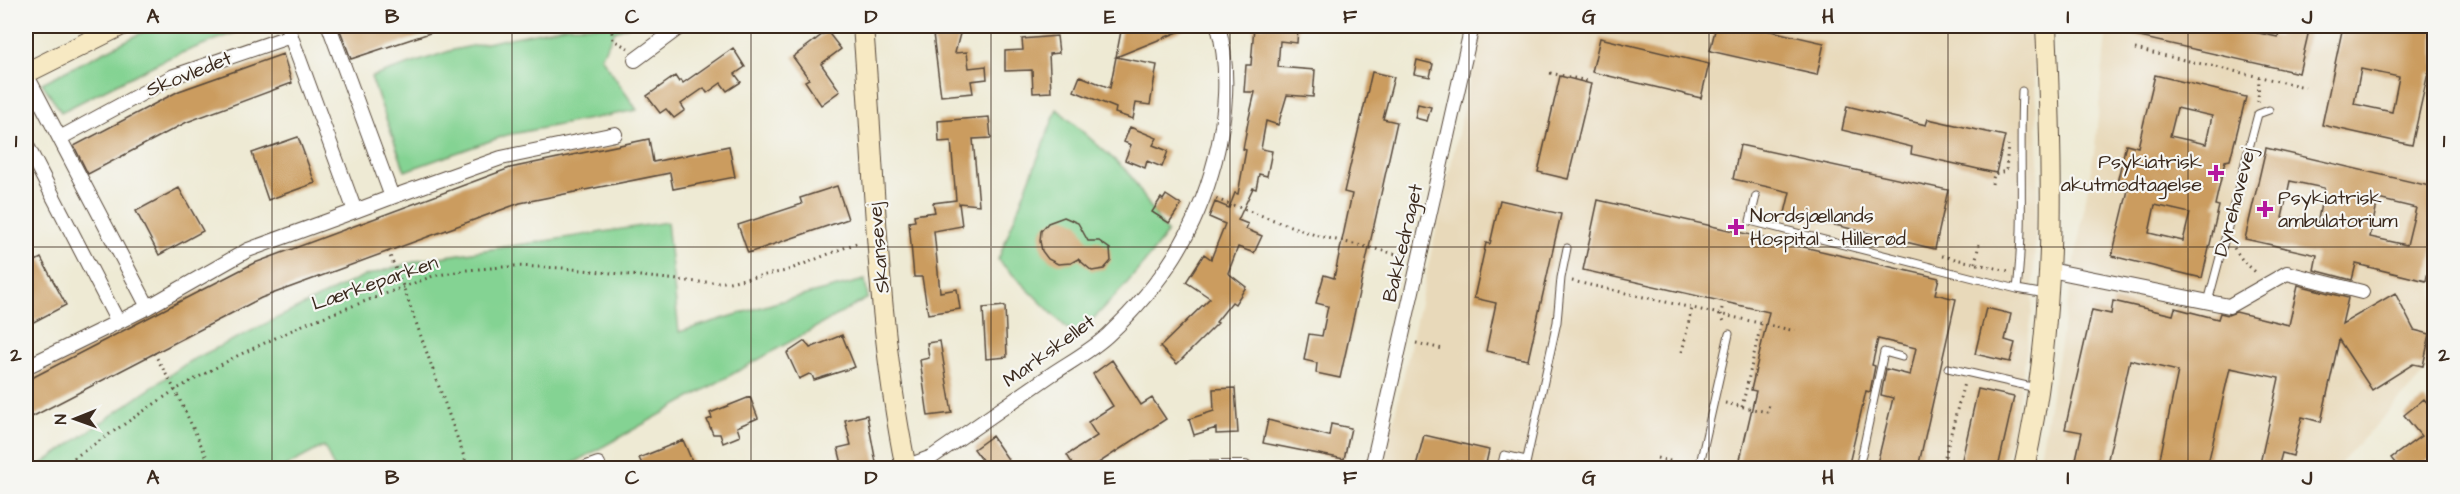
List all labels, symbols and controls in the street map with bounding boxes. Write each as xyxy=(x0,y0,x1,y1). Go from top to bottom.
text: A xyxy=(147,3,160,31)
text: B xyxy=(385,3,400,31)
text: C xyxy=(625,3,640,31)
text: D xyxy=(865,3,878,31)
text: E xyxy=(1104,3,1116,31)
text: F xyxy=(1343,3,1358,31)
text: G xyxy=(1582,3,1596,31)
text: H xyxy=(1822,3,1834,31)
text: I xyxy=(2066,3,2070,31)
text: J xyxy=(2301,3,2313,31)
street label: Skovledet xyxy=(142,44,236,104)
text: 1 xyxy=(15,127,18,155)
text: 1 xyxy=(2443,127,2446,155)
street label: Dyrehavevej xyxy=(2207,144,2264,260)
place label: Psykiatrisk akutmodtagelse xyxy=(2061,148,2202,200)
marker: Psykiatrisk akutmodtagelse xyxy=(2207,164,2225,182)
street label: Bakkedraget xyxy=(1376,181,1431,305)
place label: Psykiatrisk ambulatorium xyxy=(2278,184,2398,235)
marker: Psykiatrisk ambulatorium xyxy=(2256,200,2274,218)
street label: Skansevej xyxy=(861,201,897,295)
place label: Nordsjællands Hospital - Hillerød xyxy=(1750,202,1906,253)
marker: Nordsjællands Hospital - Hillerød xyxy=(1727,218,1745,236)
street label: Lærkeparken xyxy=(308,248,442,318)
street label: Markskellet xyxy=(997,308,1101,394)
text: 2 xyxy=(9,341,22,369)
text: 2 xyxy=(2437,341,2450,369)
north arrow xyxy=(45,389,105,449)
text: N xyxy=(50,414,72,424)
text: A xyxy=(147,464,160,492)
text: B xyxy=(385,464,400,492)
text: C xyxy=(625,464,640,492)
text: D xyxy=(865,464,878,492)
text: E xyxy=(1104,464,1116,492)
text: F xyxy=(1343,464,1358,492)
text: G xyxy=(1582,464,1596,492)
text: H xyxy=(1822,464,1834,492)
text: I xyxy=(2066,464,2070,492)
text: J xyxy=(2301,464,2313,492)

